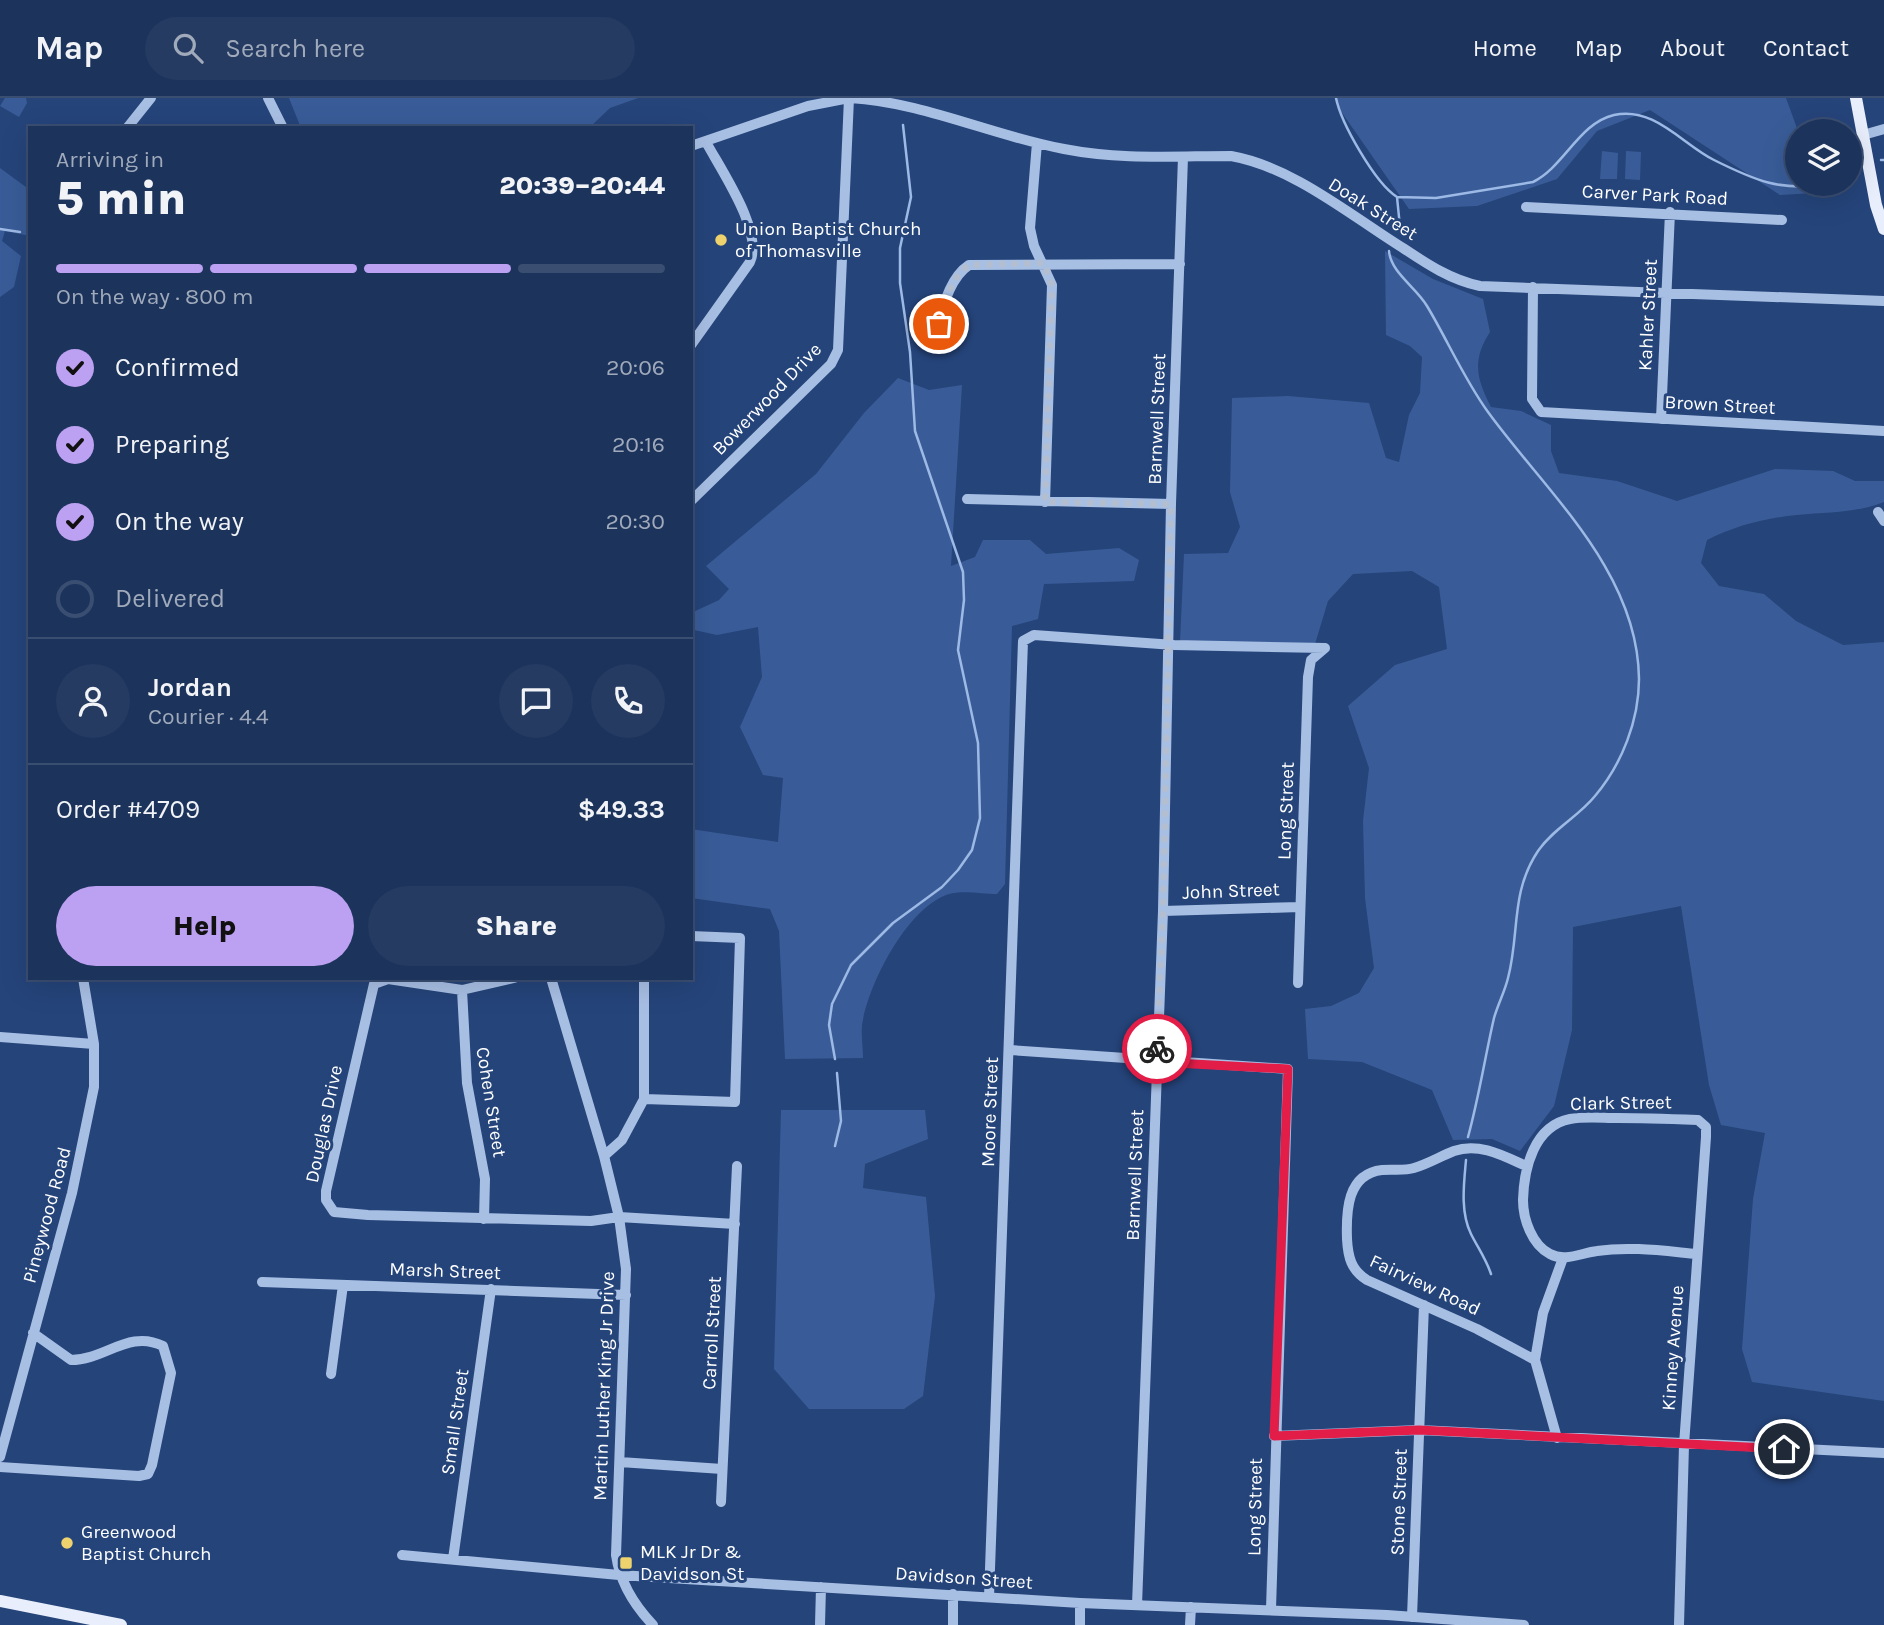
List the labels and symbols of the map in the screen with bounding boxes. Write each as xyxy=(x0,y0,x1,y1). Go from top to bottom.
street label: Doak Street xyxy=(1324,173,1422,245)
street label: Carver Park Road xyxy=(1581,180,1729,210)
place label: Union Baptist Church of Thomasville xyxy=(735,218,921,262)
marker: Union Baptist Church of Thomasville xyxy=(713,232,729,248)
street label: Kahler Street xyxy=(1634,258,1662,372)
pin xyxy=(909,294,969,354)
street label: Bowerwood Drive xyxy=(708,338,826,460)
street label: Barnwell Street xyxy=(1144,353,1170,485)
street label: Brown Street xyxy=(1664,391,1776,419)
street label: Long Street xyxy=(1273,762,1299,860)
street label: John Street xyxy=(1182,878,1280,904)
courier xyxy=(1122,1014,1192,1084)
street label: Cohen Street xyxy=(471,1045,511,1159)
street label: Moore Street xyxy=(977,1057,1003,1167)
street label: Douglas Drive xyxy=(301,1063,347,1185)
street label: Clark Street xyxy=(1570,1091,1672,1115)
street label: Barnwell Street xyxy=(1122,1109,1148,1241)
street label: Pineywood Road xyxy=(18,1144,76,1286)
street label: Fairview Road xyxy=(1366,1250,1484,1320)
street label: Marsh Street xyxy=(389,1258,501,1284)
street label: Martin Luther King Jr Drive xyxy=(589,1271,619,1501)
street label: Carroll Street xyxy=(698,1276,726,1390)
street label: Kinney Avenue xyxy=(1658,1284,1688,1412)
street label: Small Street xyxy=(437,1367,473,1477)
pin xyxy=(1754,1419,1814,1479)
street label: Stone Street xyxy=(1386,1448,1412,1556)
street label: Long Street xyxy=(1243,1458,1267,1556)
place label: Greenwood Baptist Church xyxy=(81,1521,212,1565)
marker: Greenwood Baptist Church xyxy=(59,1535,75,1551)
place label: MLK Jr Dr & Davidson St xyxy=(640,1541,744,1585)
marker: MLK Jr Dr & Davidson St xyxy=(618,1555,634,1571)
street label: Davidson Street xyxy=(894,1562,1034,1594)

